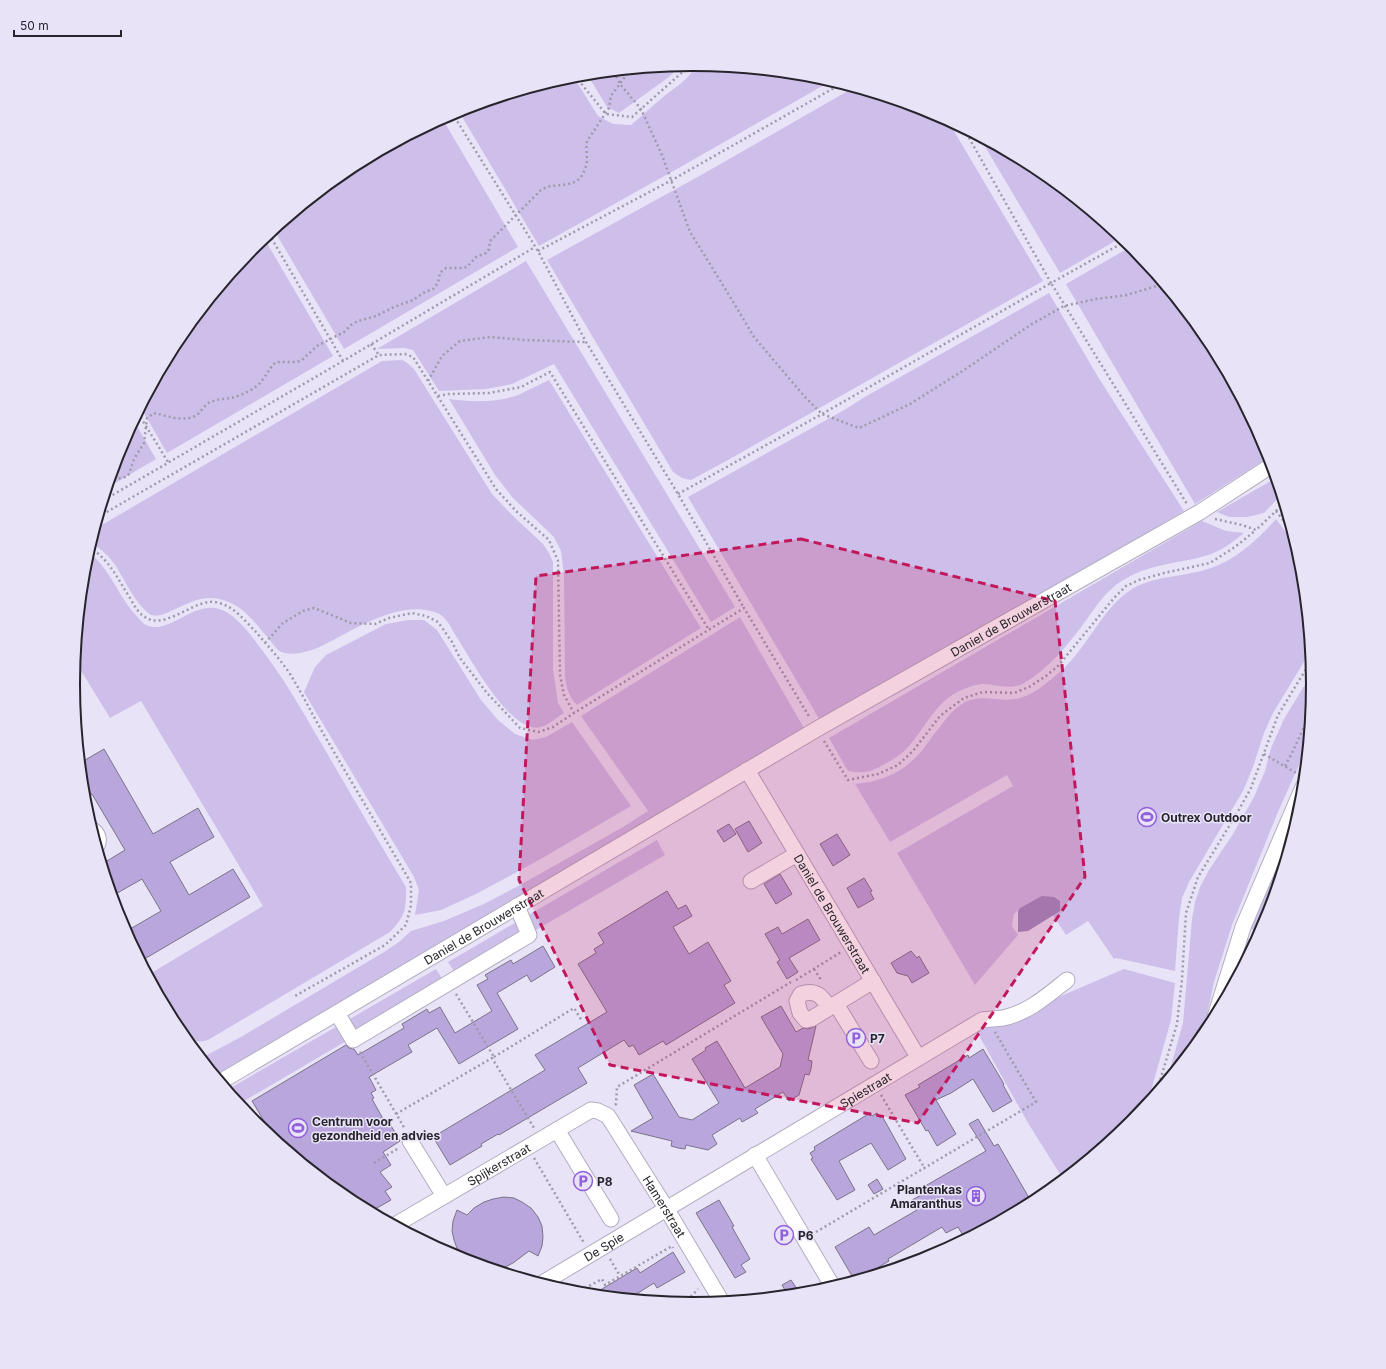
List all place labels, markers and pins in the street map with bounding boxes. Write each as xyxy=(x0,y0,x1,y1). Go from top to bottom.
sports icon: Outrex Outdoor xyxy=(1136,806,1158,828)
place label: Outrex Outdoor xyxy=(1161,810,1252,825)
parking icon: P7 xyxy=(845,1027,867,1049)
place label: P7 xyxy=(870,1031,885,1046)
place label: Centrum voor gezondheid en advies xyxy=(312,1114,441,1143)
sports icon: Centrum voor gezondheid en advies xyxy=(287,1117,309,1139)
parking icon: P8 xyxy=(572,1170,594,1192)
place label: P8 xyxy=(597,1174,613,1189)
place label: Plantenkas Amaranthus xyxy=(890,1182,962,1211)
building icon: Plantenkas Amaranthus xyxy=(965,1185,987,1207)
parking icon: P6 xyxy=(773,1224,795,1246)
place label: P6 xyxy=(798,1228,814,1243)

